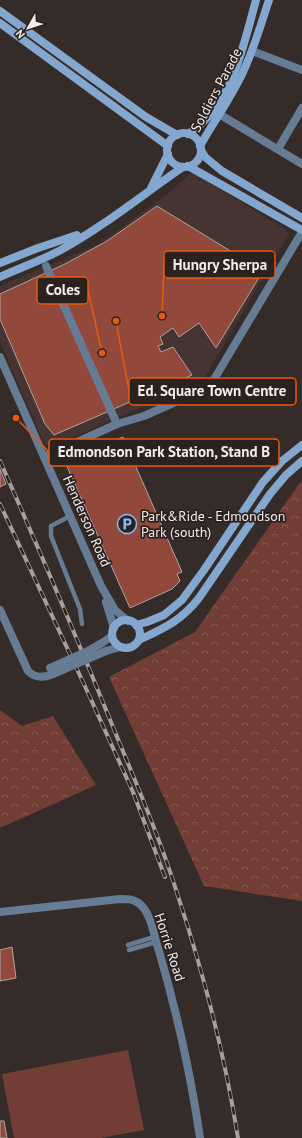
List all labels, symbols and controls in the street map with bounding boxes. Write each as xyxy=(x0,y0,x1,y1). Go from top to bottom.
north arrow xyxy=(8,8,48,48)
text: N xyxy=(13,27,28,42)
street label: Soldiers Parade xyxy=(186,45,246,135)
callout: Hungry Sherpa xyxy=(164,251,275,278)
text: Hungry Sherpa xyxy=(173,255,267,274)
callout: Coles xyxy=(37,277,88,304)
text: Coles xyxy=(46,280,80,299)
callout: Ed. Square Town Centre xyxy=(129,378,296,405)
text: Ed. Square Town Centre xyxy=(138,381,287,400)
callout: Edmondson Park Station, Stand B xyxy=(49,439,279,466)
text: Edmondson Park Station, Stand B xyxy=(58,442,270,461)
street label: Henderson Road xyxy=(59,473,115,569)
place label: Park&Ride - Edmondson Park (south) xyxy=(141,507,285,541)
parking icon: Park&Ride - Edmondson Park (south) xyxy=(116,513,138,535)
street label: Horrie Road xyxy=(151,911,189,983)

